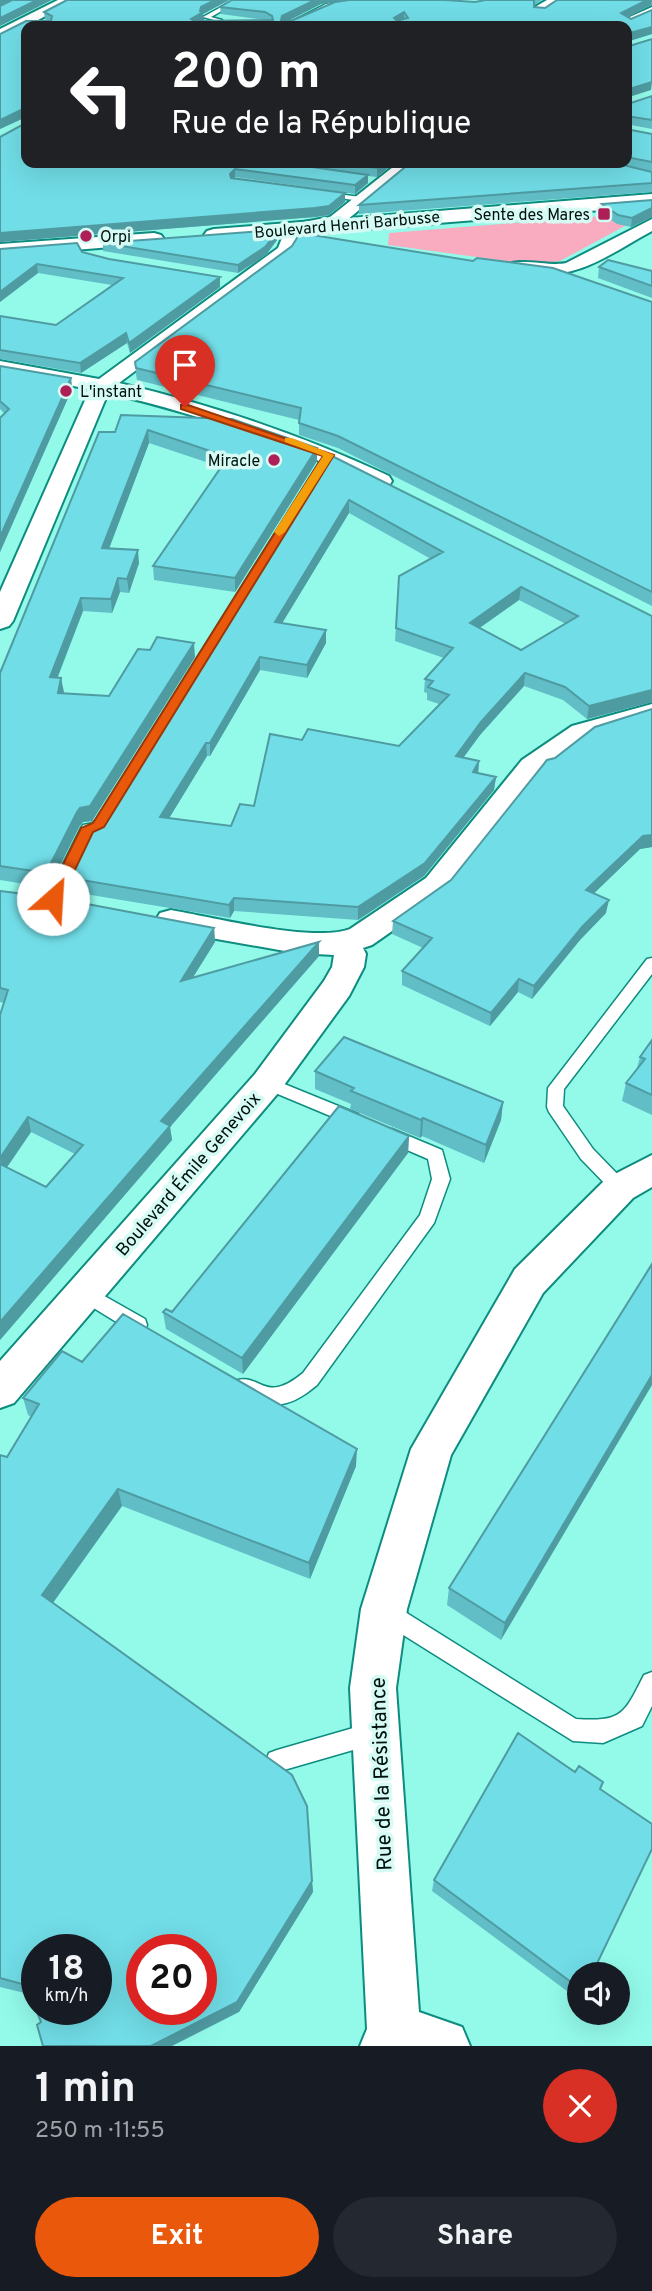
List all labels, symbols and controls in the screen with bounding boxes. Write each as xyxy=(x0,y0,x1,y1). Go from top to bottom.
text: 200 m xyxy=(171,44,321,106)
icon: left xyxy=(56,49,147,140)
text: Rue de la République xyxy=(171,105,471,145)
place label: Sente des Mares xyxy=(473,206,590,226)
marker: Sente des Mares xyxy=(596,206,612,222)
street label: Boulevard Henri Barbusse xyxy=(254,208,441,244)
marker: Orpi xyxy=(78,228,94,244)
place label: Orpi xyxy=(100,228,131,248)
pin xyxy=(155,335,215,407)
icon: arrive xyxy=(166,346,204,384)
marker: L'instant xyxy=(58,383,74,399)
place label: L'instant xyxy=(80,383,142,403)
place label: Miracle xyxy=(208,452,260,472)
marker: Miracle xyxy=(266,452,282,468)
position arrow xyxy=(16,862,90,936)
street label: Boulevard Émile Genevoix xyxy=(110,1087,267,1262)
street label: Rue de la Résistance xyxy=(366,1677,399,1871)
speed limit sign: 20 xyxy=(126,1934,217,2025)
text: 18 xyxy=(48,1948,85,1992)
map controls xyxy=(567,1962,630,2025)
button: sound xyxy=(567,1962,630,2025)
text: km/h xyxy=(45,1985,88,2008)
text: 1 min xyxy=(35,2064,136,2117)
button: close xyxy=(543,2069,617,2143)
text: 250 m · 11:55 xyxy=(35,2117,165,2146)
button: Exit xyxy=(35,2197,319,2277)
button: Share xyxy=(333,2197,617,2277)

